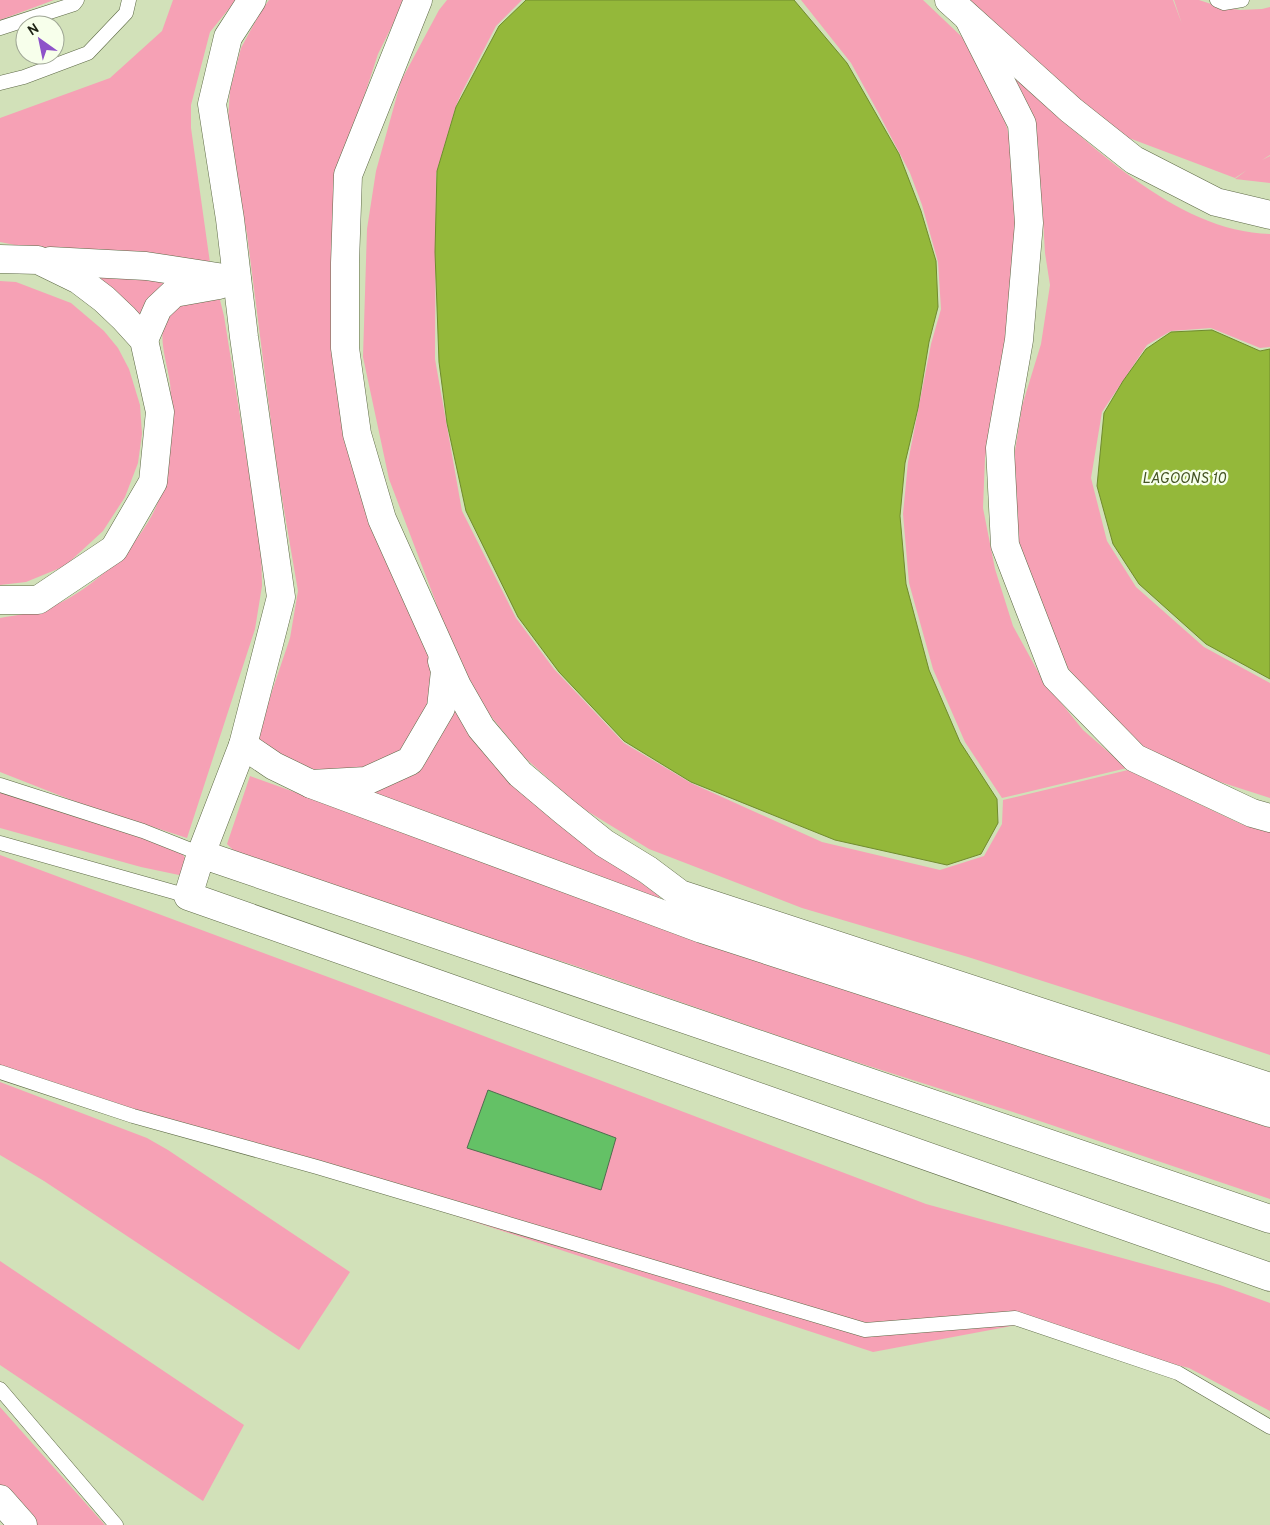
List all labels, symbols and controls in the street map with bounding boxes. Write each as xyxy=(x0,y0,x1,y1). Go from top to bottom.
north arrow xyxy=(15,15,65,65)
text: N xyxy=(25,20,43,40)
water label: LAGOONS 10 xyxy=(1142,470,1227,489)

